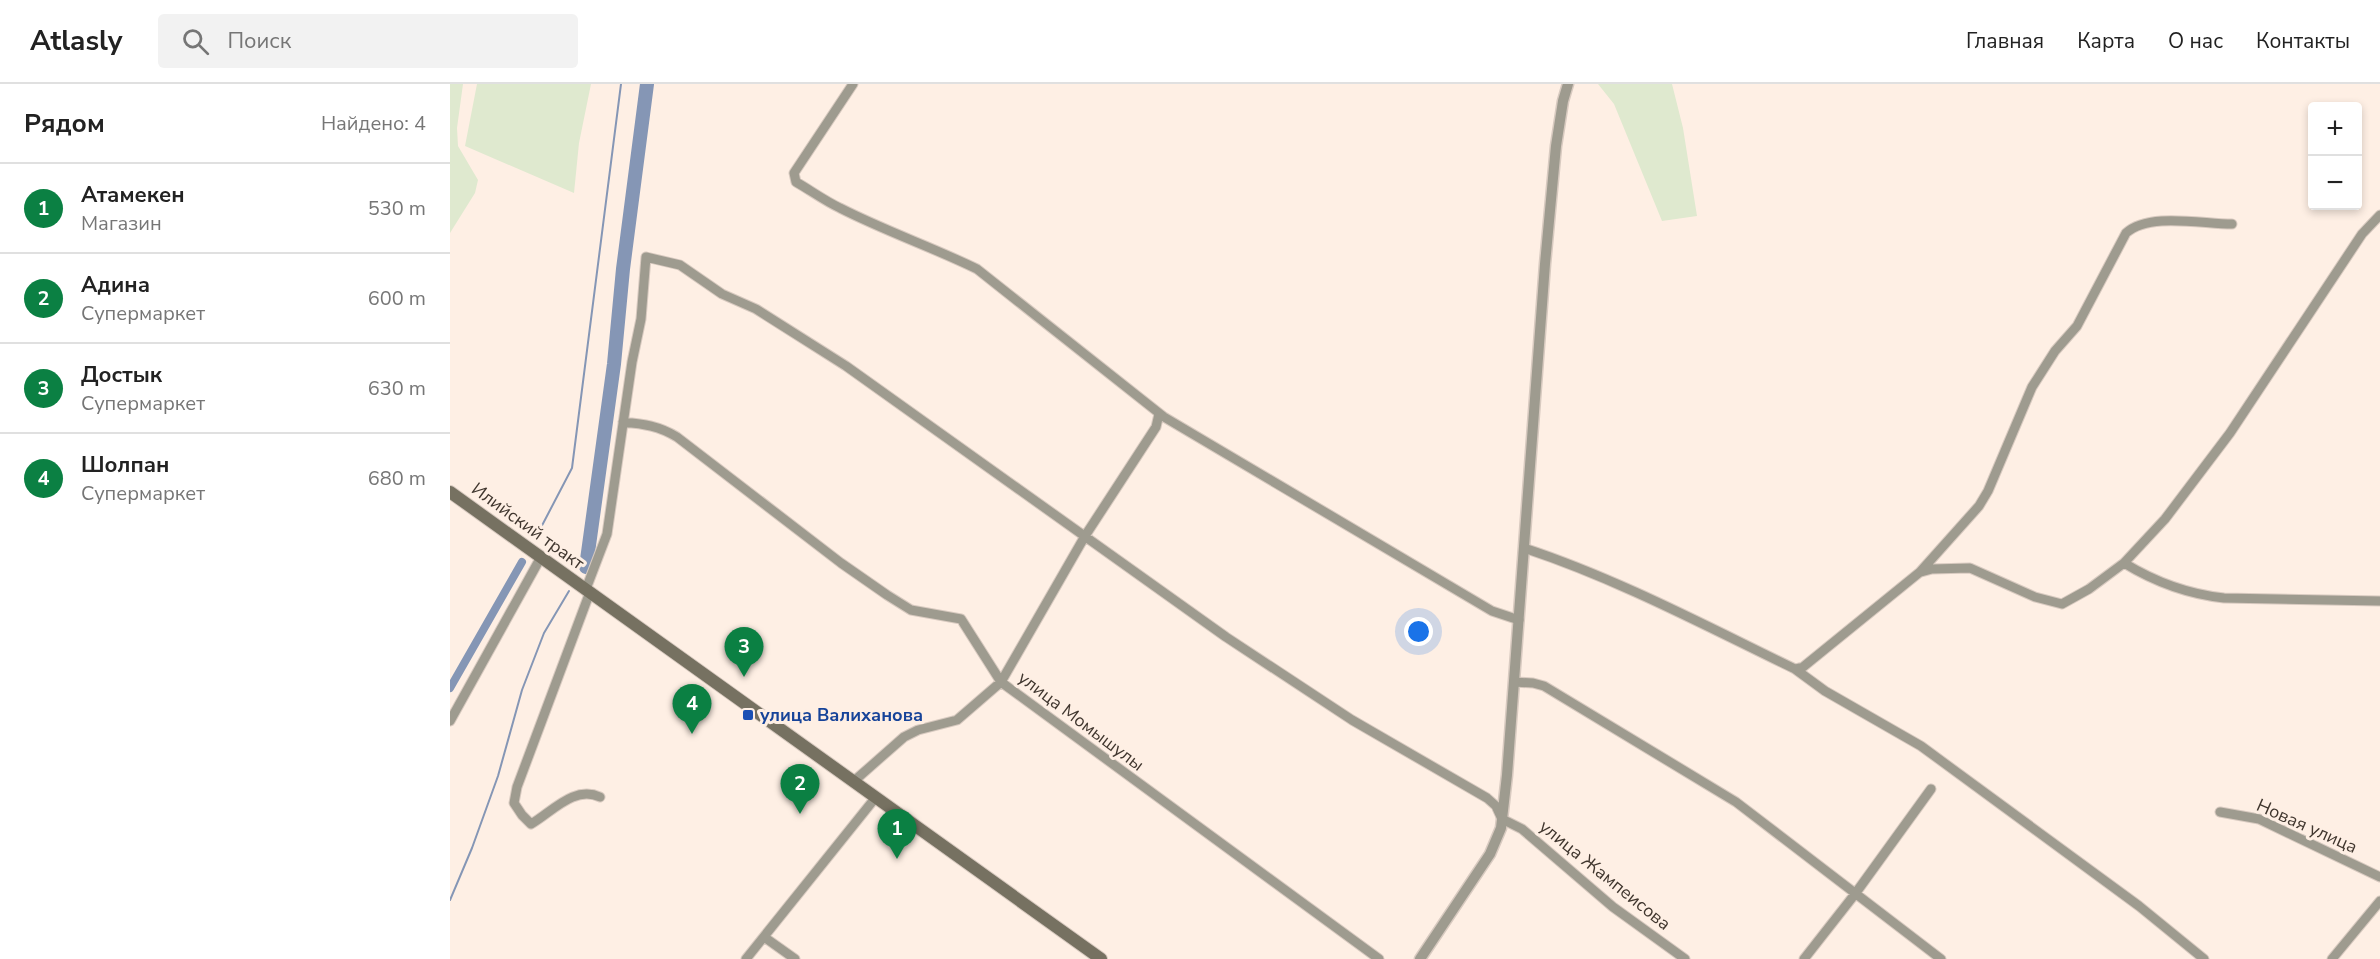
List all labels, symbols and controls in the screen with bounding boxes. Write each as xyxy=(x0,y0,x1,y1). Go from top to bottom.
search box xyxy=(158,14,578,68)
text: Atlasly xyxy=(30,22,122,60)
icon: search xyxy=(179,25,212,58)
text: Поиск xyxy=(227,26,291,56)
text: Главная xyxy=(1966,27,2044,55)
text: Карта xyxy=(2077,27,2135,55)
text: О нас xyxy=(2168,27,2223,55)
text: Контакты xyxy=(2256,27,2350,55)
map controls xyxy=(2308,102,2362,210)
button: + xyxy=(2308,102,2362,156)
text: Рядом xyxy=(24,106,105,141)
text: Найдено: 4 xyxy=(321,110,426,137)
button: − xyxy=(2308,156,2362,210)
text: Атамекен xyxy=(81,180,185,210)
text: 1 xyxy=(38,195,50,222)
text: 530 m xyxy=(368,195,426,222)
text: Магазин xyxy=(81,210,162,237)
text: Адина xyxy=(81,270,150,300)
text: 2 xyxy=(38,285,50,312)
text: 600 m xyxy=(368,285,426,312)
text: Супермаркет xyxy=(81,300,205,327)
text: Достык xyxy=(81,360,162,390)
text: 3 xyxy=(38,375,50,402)
text: 630 m xyxy=(368,375,426,402)
text: Супермаркет xyxy=(81,390,205,417)
text: Шолпан xyxy=(81,450,169,480)
text: 4 xyxy=(38,465,50,492)
text: 680 m xyxy=(368,465,426,492)
street label: Илийский тракт xyxy=(467,477,589,575)
text: Супермаркет xyxy=(81,480,205,507)
your location xyxy=(1404,617,1433,646)
pin: 3 xyxy=(724,628,764,677)
street label: улица Момышулы xyxy=(1013,666,1149,776)
pin: 4 xyxy=(672,684,712,734)
place label: улица Валиханова xyxy=(760,703,923,727)
marker: улица Валиханова xyxy=(741,708,755,722)
pin: 2 xyxy=(780,764,820,814)
street label: Новая улица xyxy=(2253,793,2361,859)
pin: 1 xyxy=(878,810,916,859)
street label: улица Жампеисова xyxy=(1534,814,1676,936)

